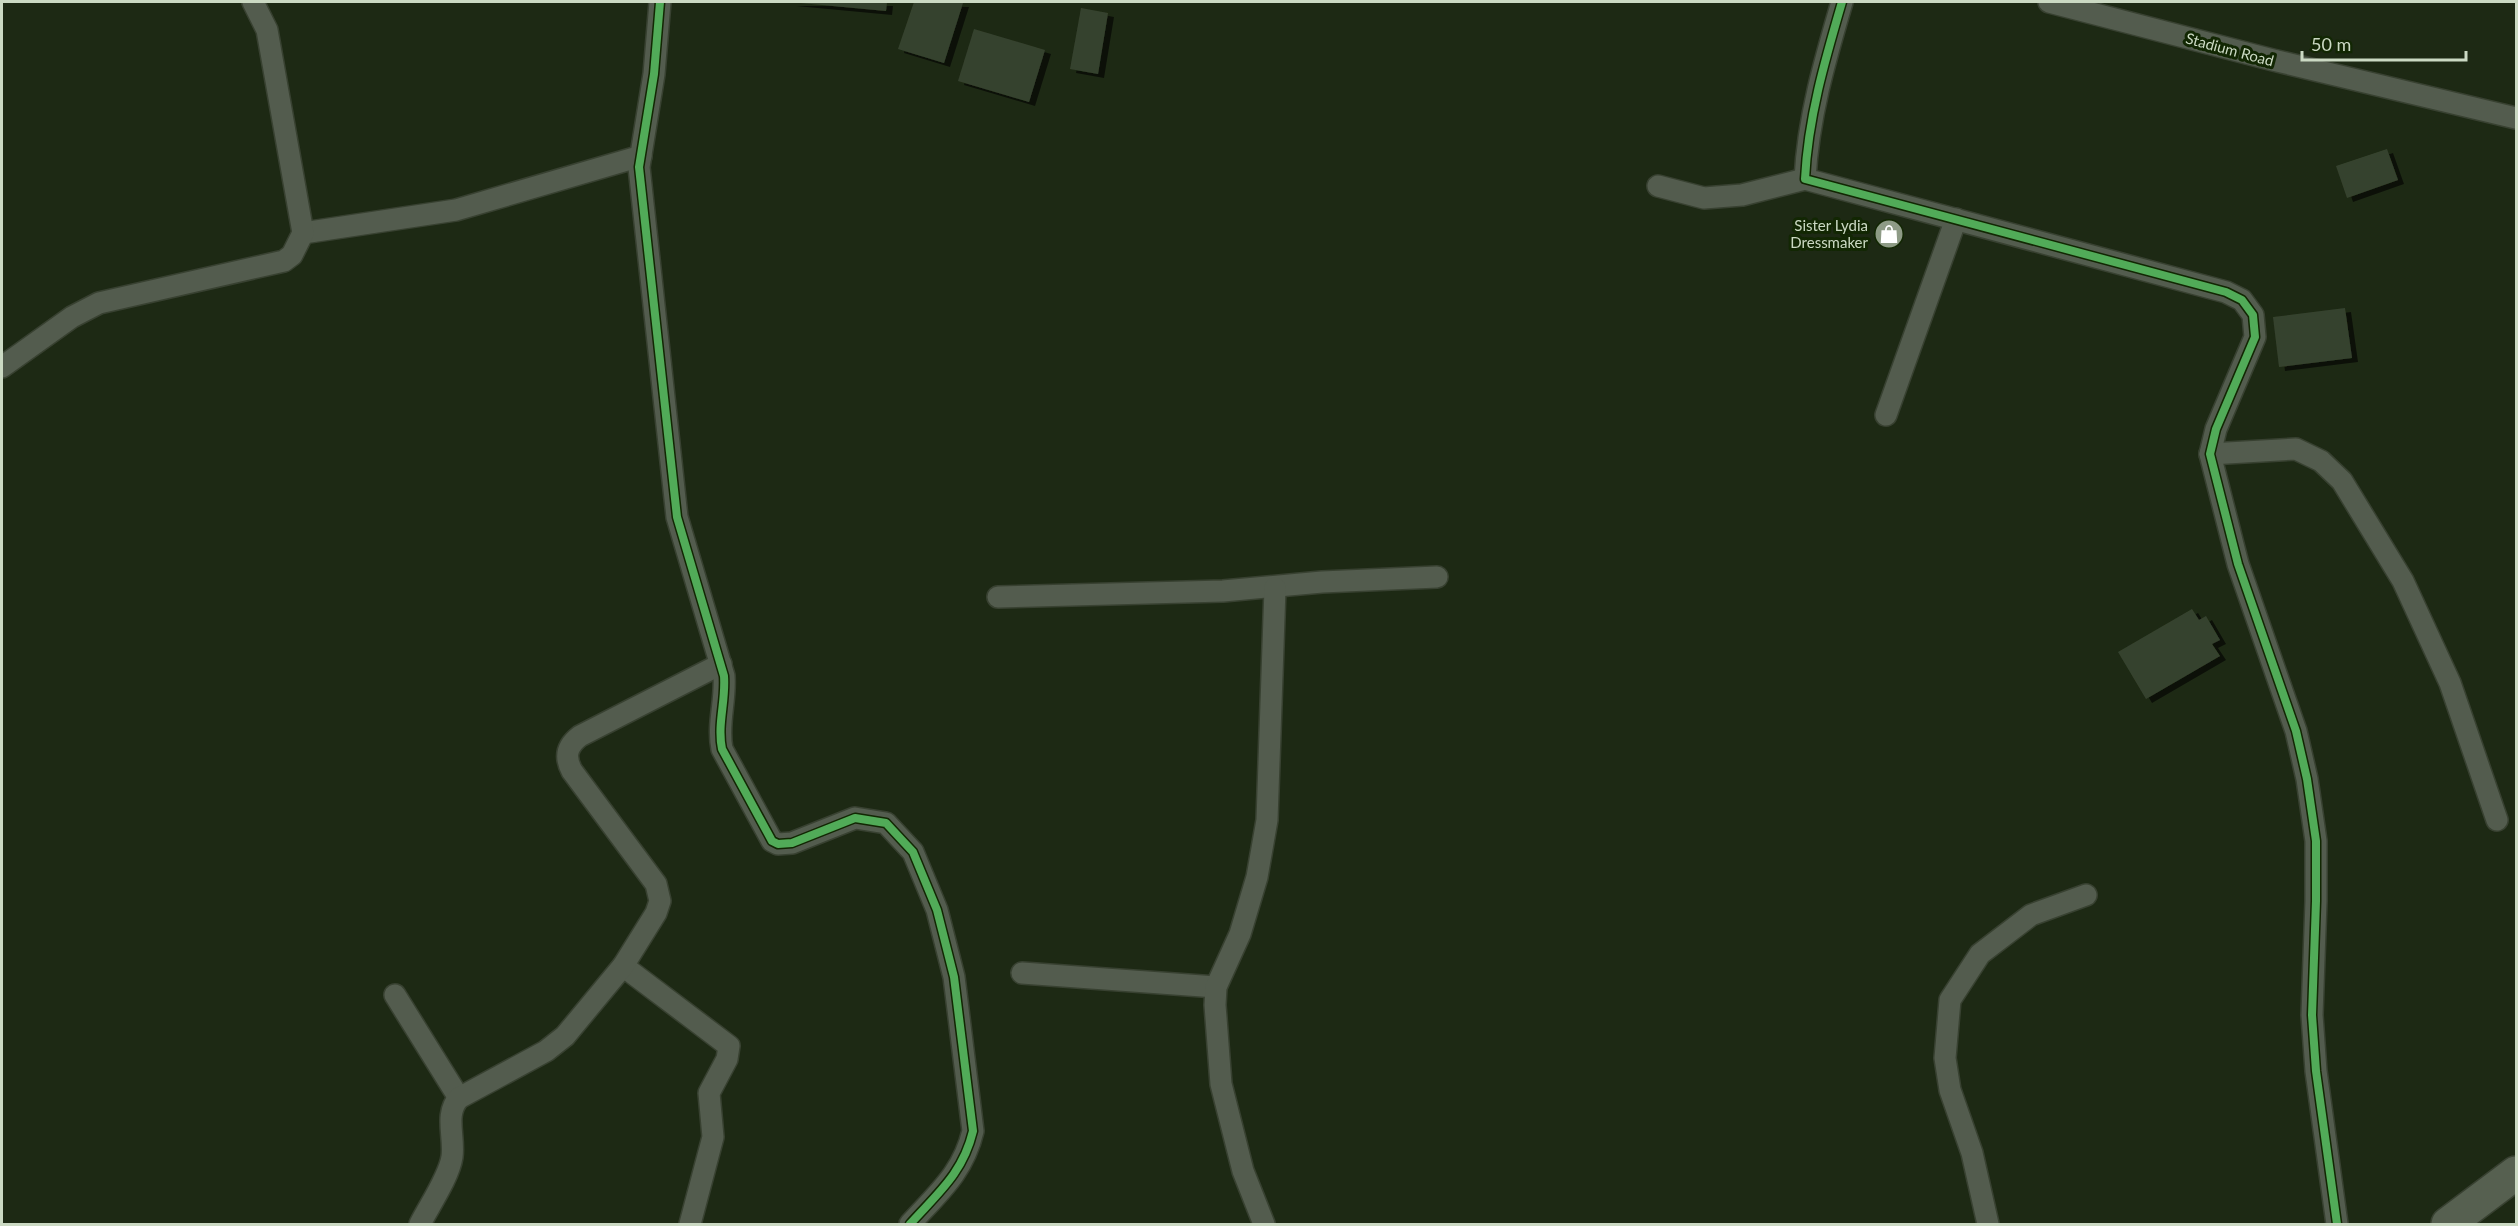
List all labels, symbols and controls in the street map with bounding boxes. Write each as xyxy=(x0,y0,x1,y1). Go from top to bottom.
scale bar xyxy=(2302,24,2466,62)
street label: Stadium Road xyxy=(2184,29,2276,69)
text: 50 m xyxy=(2311,33,2351,55)
place label: Sister Lydia Dressmaker xyxy=(1790,216,1869,251)
shop icon: Sister Lydia Dressmaker xyxy=(1873,218,1905,250)

